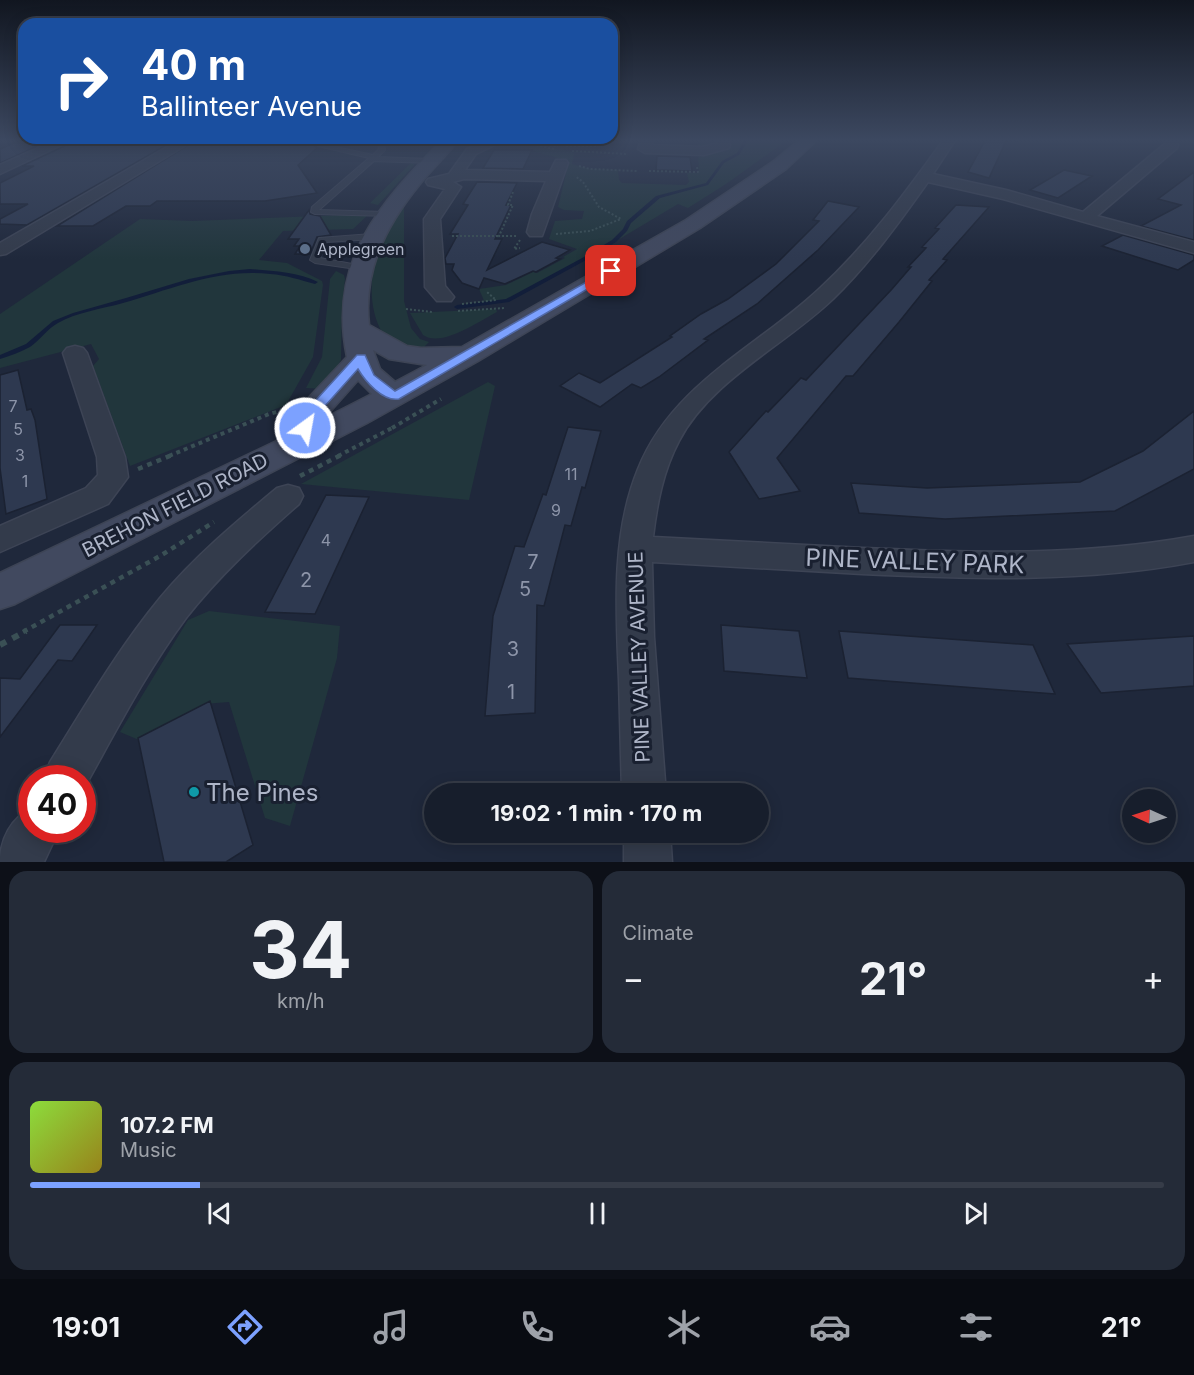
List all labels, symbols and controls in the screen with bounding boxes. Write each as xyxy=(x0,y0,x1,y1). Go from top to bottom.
text: 40 m xyxy=(141,39,246,90)
icon: right xyxy=(42,42,120,120)
text: Ballinteer Avenue xyxy=(141,90,362,123)
place label: Applegreen xyxy=(317,239,405,259)
marker: Applegreen xyxy=(298,242,312,256)
pin xyxy=(585,245,636,296)
icon: arrive xyxy=(594,254,627,287)
house number: 7 xyxy=(8,396,18,416)
position arrow xyxy=(273,396,337,460)
house number: 5 xyxy=(13,419,23,439)
house number: 3 xyxy=(15,445,25,465)
street label: BREHON FIELD ROAD xyxy=(78,448,272,562)
house number: 11 xyxy=(564,464,578,484)
house number: 1 xyxy=(22,471,28,491)
house number: 9 xyxy=(551,500,561,520)
house number: 4 xyxy=(321,530,331,550)
street label: PINE VALLEY PARK xyxy=(805,543,1025,579)
house number: 7 xyxy=(527,550,539,574)
street label: PINE VALLEY AVENUE xyxy=(623,551,655,763)
house number: 2 xyxy=(300,568,312,592)
house number: 5 xyxy=(519,577,531,601)
house number: 3 xyxy=(507,637,519,661)
house number: 1 xyxy=(507,680,515,704)
speed limit sign: 40 xyxy=(18,765,96,843)
place label: The Pines xyxy=(206,778,318,807)
marker: The Pines xyxy=(187,785,201,799)
north arrow xyxy=(1122,789,1176,843)
map controls xyxy=(1122,789,1176,843)
text: 19:02 · 1 min · 170 m xyxy=(491,800,702,826)
text: 34 xyxy=(249,902,352,997)
text: Climate xyxy=(623,921,694,945)
text: 21° xyxy=(859,951,927,1006)
text: − xyxy=(623,958,644,998)
text: + xyxy=(1142,958,1164,998)
text: km/h xyxy=(277,989,325,1013)
text: 107.2 FM xyxy=(120,1112,214,1138)
text: Music xyxy=(120,1138,177,1162)
icon: previous xyxy=(203,1197,236,1230)
icon: pause xyxy=(581,1197,614,1230)
icon: next xyxy=(959,1197,992,1230)
icon: directions xyxy=(224,1306,266,1348)
icon: music xyxy=(370,1306,412,1348)
icon: phone xyxy=(516,1306,558,1348)
icon: climate xyxy=(663,1306,705,1348)
icon: car xyxy=(809,1306,851,1348)
icon: filters xyxy=(955,1306,997,1348)
text: 19:01 xyxy=(52,1311,120,1344)
text: 21° xyxy=(1101,1311,1142,1344)

